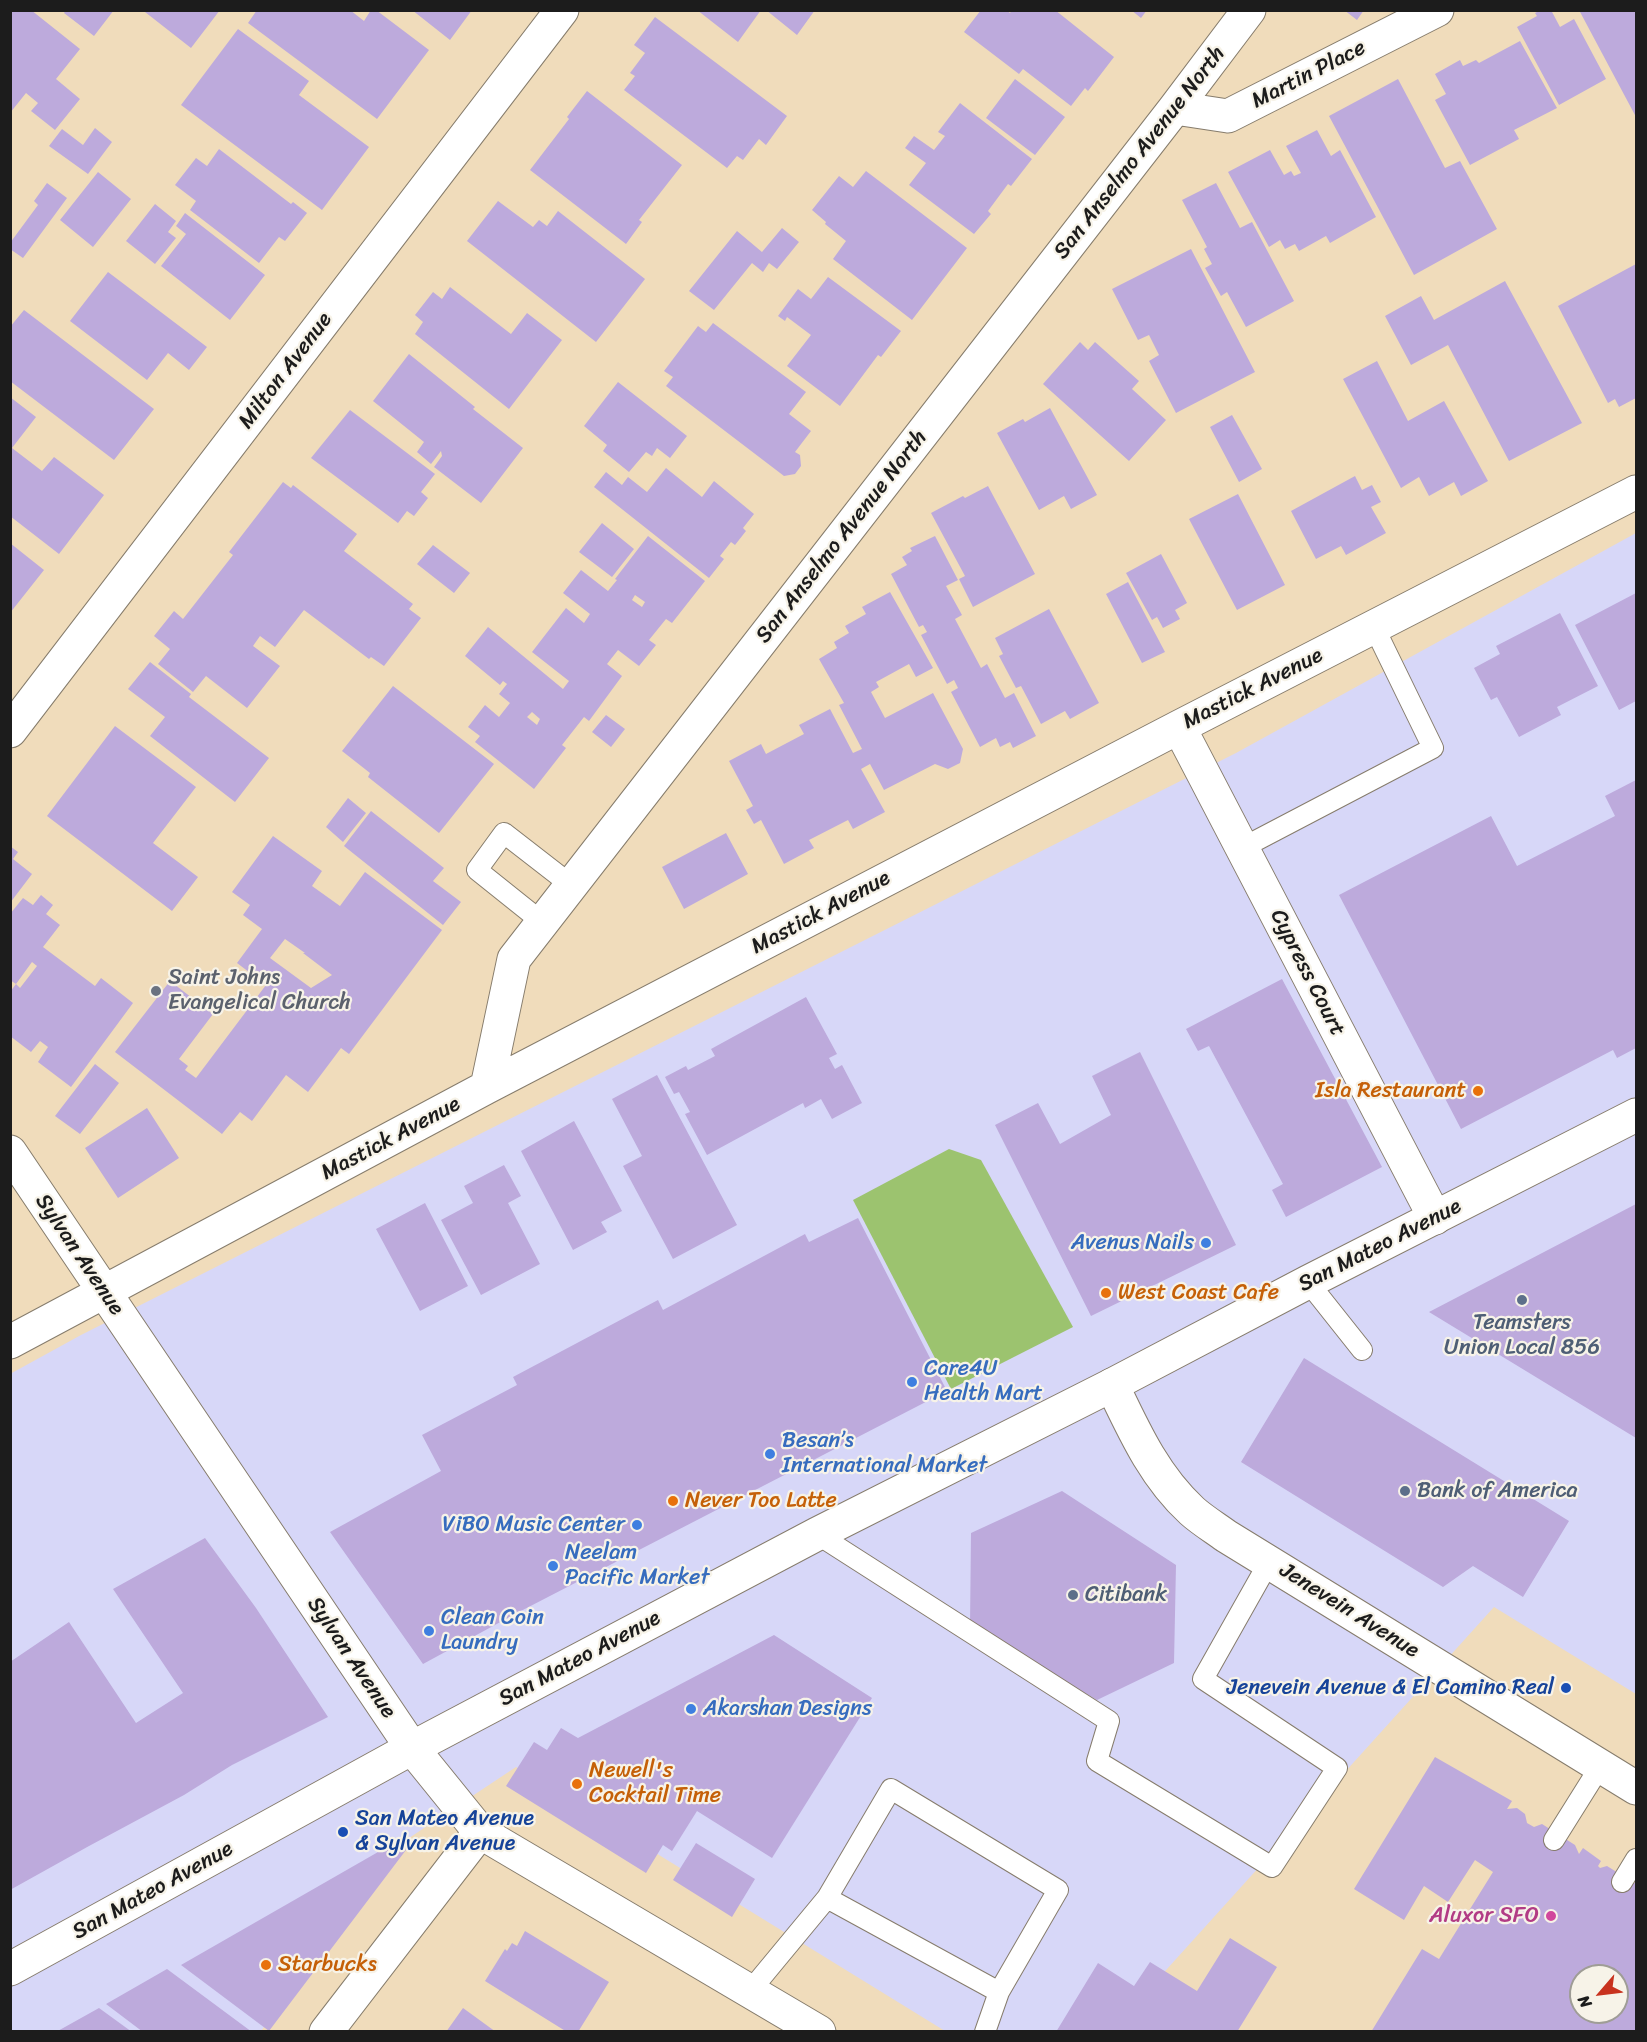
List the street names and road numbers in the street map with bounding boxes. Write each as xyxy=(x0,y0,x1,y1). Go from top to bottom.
street label: Martin Place xyxy=(1248,35,1370,115)
street label: San Anselmo Avenue North xyxy=(1049,41,1231,265)
street label: Milton Avenue xyxy=(234,308,338,434)
street label: San Anselmo Avenue North xyxy=(751,425,933,649)
street label: Mastick Avenue xyxy=(1179,642,1327,736)
street label: Mastick Avenue xyxy=(747,865,895,961)
street label: Cypress Court xyxy=(1264,905,1350,1041)
street label: Mastick Avenue xyxy=(317,1091,465,1187)
street label: Sylvan Avenue xyxy=(29,1189,129,1321)
street label: San Mateo Avenue xyxy=(1294,1194,1466,1298)
street label: Jenevein Avenue xyxy=(1274,1558,1424,1664)
street label: Sylvan Avenue xyxy=(301,1592,401,1724)
street label: San Mateo Avenue xyxy=(495,1605,665,1713)
street label: San Mateo Avenue xyxy=(68,1836,238,1946)

